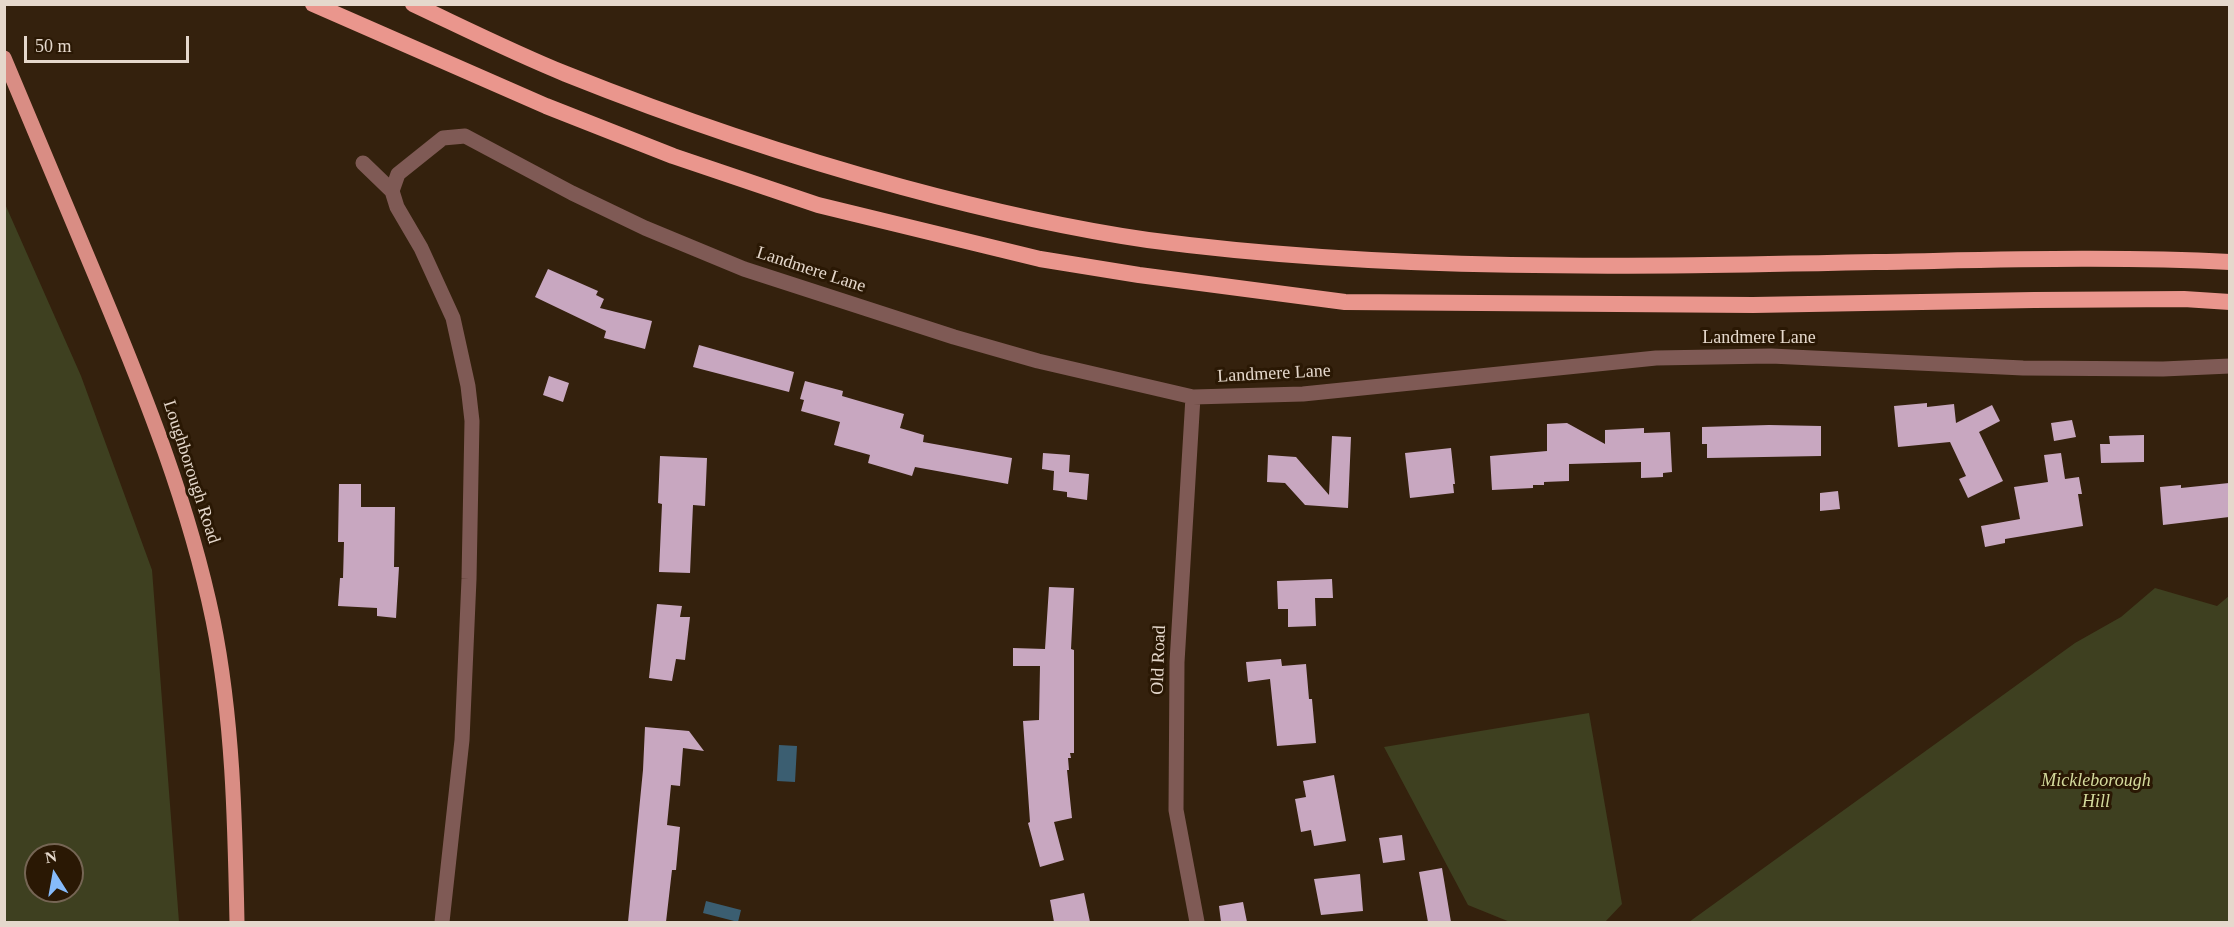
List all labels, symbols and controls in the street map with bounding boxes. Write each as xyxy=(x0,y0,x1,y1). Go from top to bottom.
scale bar xyxy=(27,24,192,62)
text: 50 m xyxy=(35,36,72,56)
street label: Landmere Lane xyxy=(754,242,868,298)
street label: Landmere Lane xyxy=(1702,327,1816,349)
street label: Landmere Lane xyxy=(1217,360,1331,388)
street label: Loughborough Road xyxy=(158,398,224,546)
street label: Old Road xyxy=(1147,625,1171,695)
park label: Mickleborough Hill xyxy=(2041,770,2151,812)
north arrow xyxy=(24,843,84,903)
text: N xyxy=(44,847,58,866)

